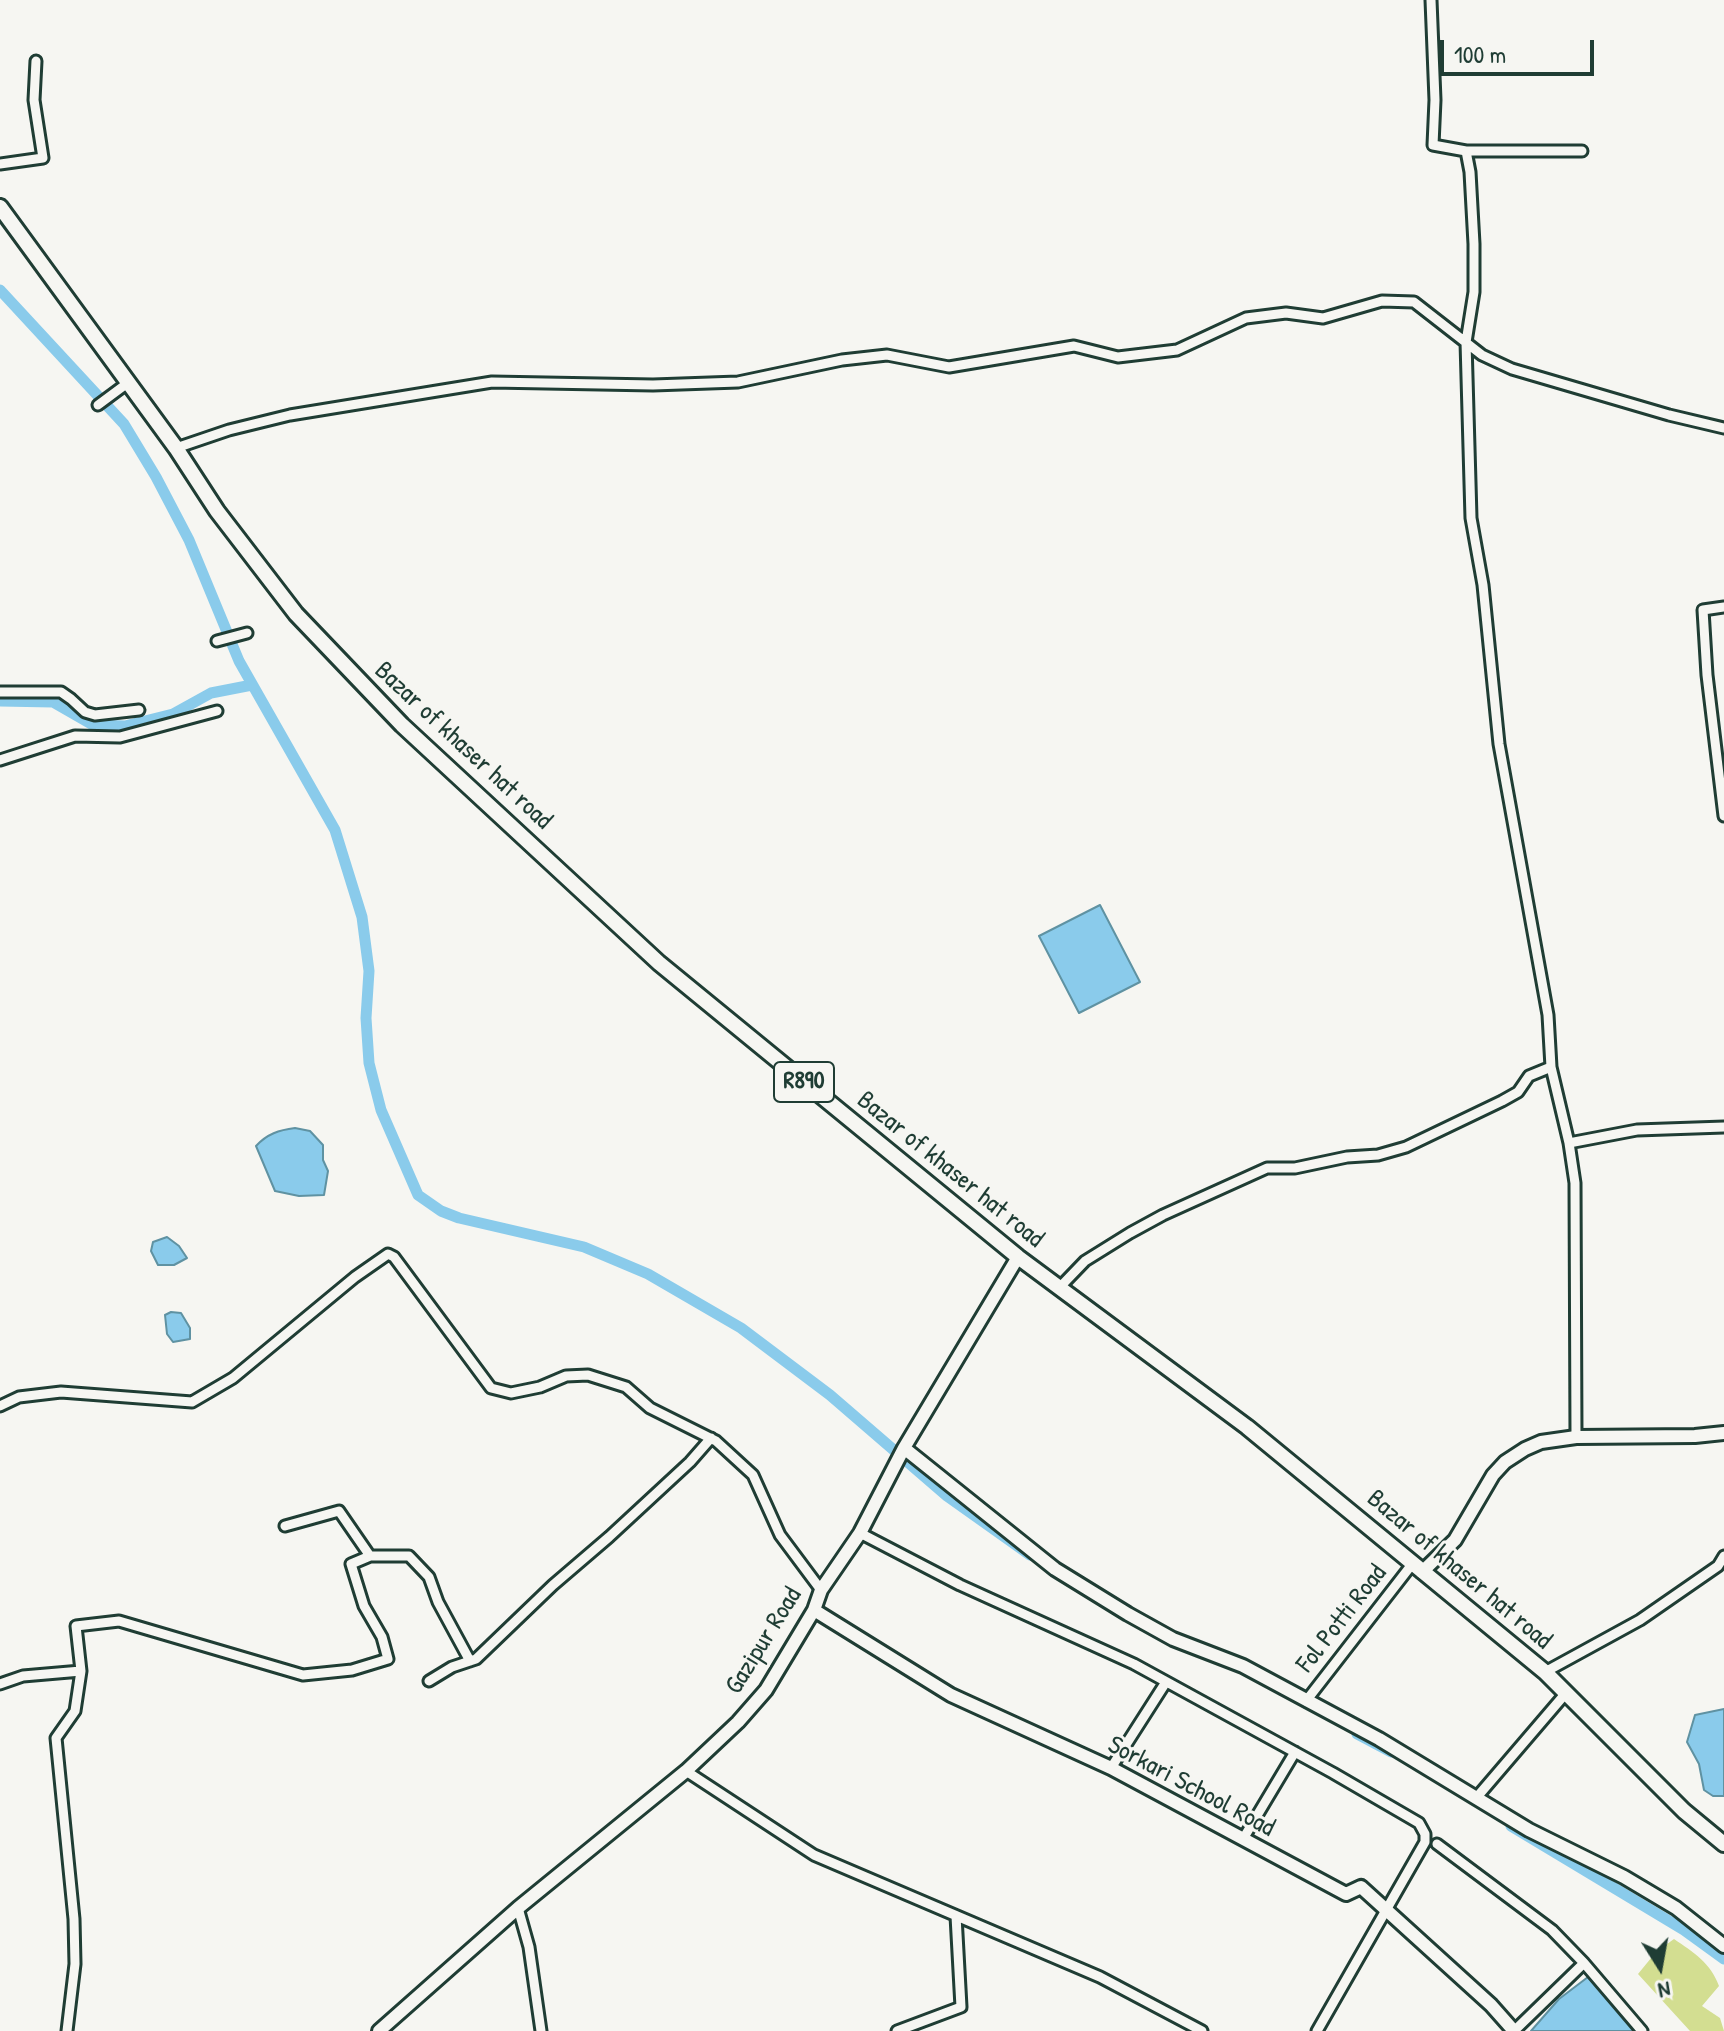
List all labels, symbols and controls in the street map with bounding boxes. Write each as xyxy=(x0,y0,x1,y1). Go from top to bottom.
scale bar xyxy=(1444,24,1598,74)
text: 100 m xyxy=(1454,38,1506,70)
street label: Bazar of khaser hat road xyxy=(368,656,558,836)
road number: R890 xyxy=(774,1062,834,1102)
street label: Bazar of khaser hat road xyxy=(850,1085,1050,1255)
street label: Bazar of khaser hat road xyxy=(1360,1484,1558,1656)
street label: Fol Potti Road xyxy=(1290,1559,1394,1679)
street label: Gazipur Road xyxy=(719,1582,809,1700)
street label: Sorkari School Road xyxy=(1102,1730,1280,1844)
north arrow xyxy=(1620,1927,1700,2007)
text: N xyxy=(1656,1975,1673,2006)

